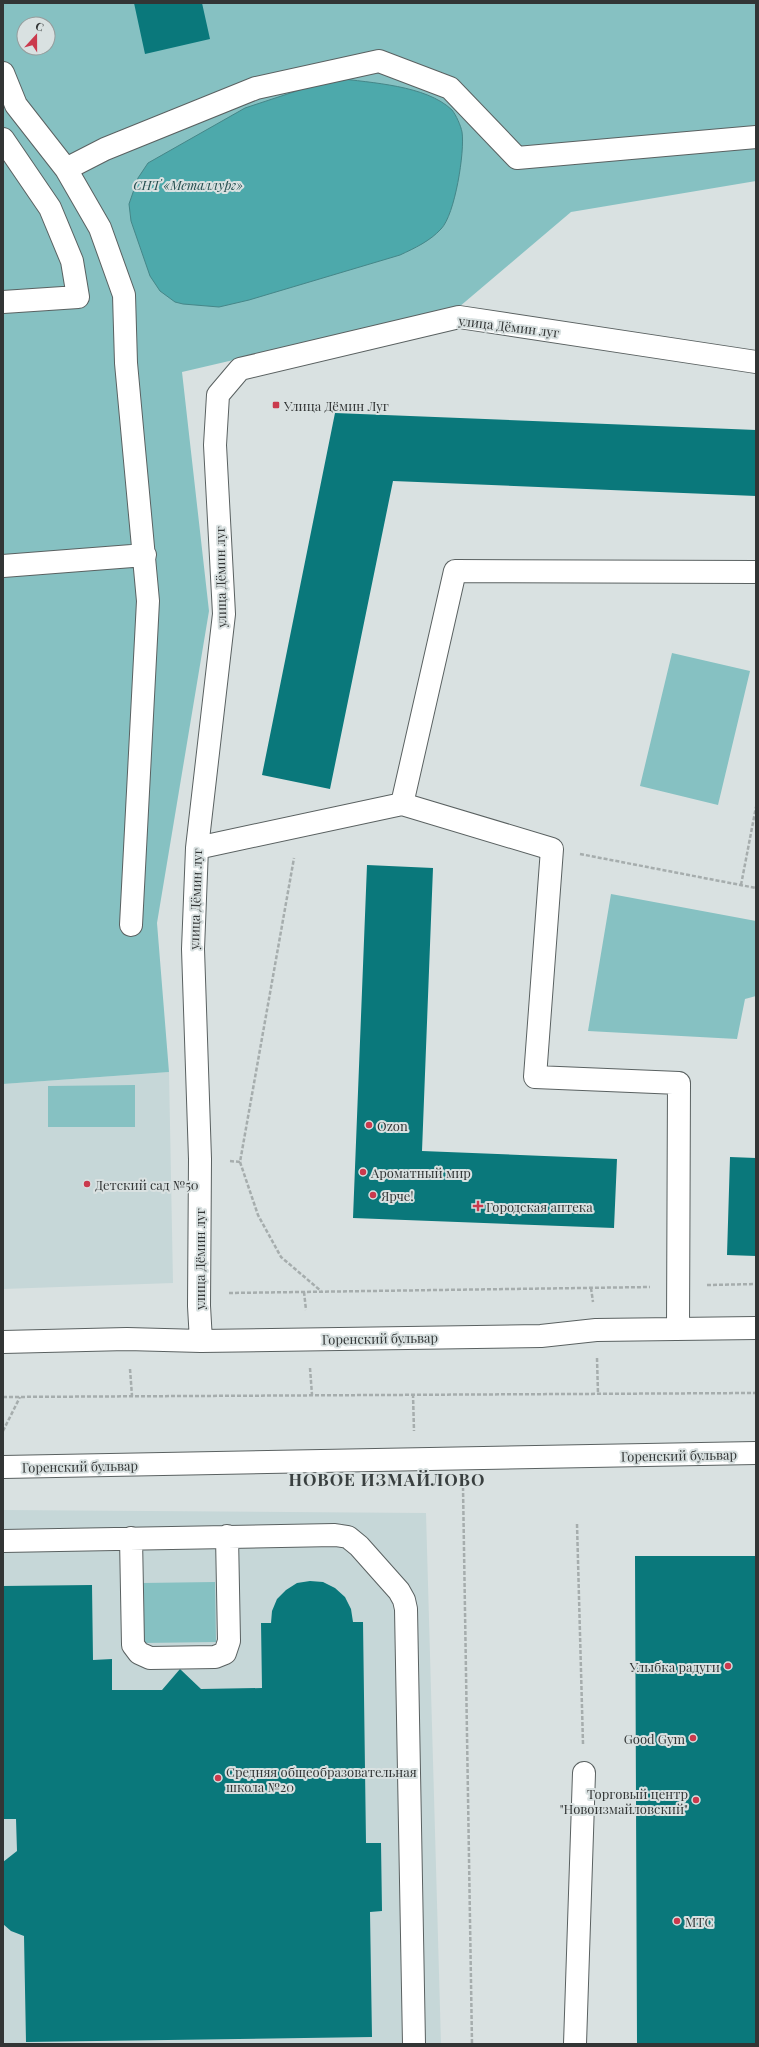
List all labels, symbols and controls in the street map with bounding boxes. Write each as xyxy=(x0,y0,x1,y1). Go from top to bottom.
north arrow xyxy=(16,16,56,56)
text: С xyxy=(33,18,46,35)
park label: СНТ «Металлург» xyxy=(133,176,243,193)
street label: улица Дёмин луг xyxy=(457,311,560,341)
place label: Улица Дёмин Луг xyxy=(283,397,389,414)
marker: Улица Дёмин Луг xyxy=(271,400,281,410)
street label: улица Дёмин луг xyxy=(211,526,229,629)
street label: улица Дёмин луг xyxy=(185,848,205,951)
place label: Ozon xyxy=(377,1117,408,1134)
marker: Ozon xyxy=(364,1120,374,1130)
place label: Ароматный мир xyxy=(370,1164,471,1181)
marker: Ароматный мир xyxy=(358,1167,368,1177)
place label: Детский сад №50 xyxy=(95,1176,199,1193)
marker: Детский сад №50 xyxy=(82,1179,92,1189)
place label: Ярче! xyxy=(380,1187,414,1204)
marker: Ярче! xyxy=(368,1190,378,1200)
place label: Городская аптека xyxy=(486,1198,593,1215)
marker: Городская аптека xyxy=(473,1201,483,1211)
street label: улица Дёмин луг xyxy=(191,1208,208,1311)
street label: Горенский бульвар xyxy=(322,1328,438,1348)
street label: Горенский бульвар xyxy=(621,1445,737,1465)
street label: Горенский бульвар xyxy=(22,1456,138,1476)
district label: НОВОЕ ИЗМАЙЛОВО xyxy=(289,1468,485,1490)
place label: Улыбка радуги xyxy=(629,1658,720,1675)
marker: Улыбка радуги xyxy=(723,1661,733,1671)
place label: Good Gym xyxy=(624,1730,685,1747)
marker: Good Gym xyxy=(688,1733,698,1743)
place label: Средняя общеобразовательная школа №20 xyxy=(226,1763,417,1795)
marker: Средняя общеобразовательная школа №20 xyxy=(213,1773,223,1783)
place label: Торговый центр "Новоизмайловский" xyxy=(560,1785,688,1817)
marker: Торговый центр "Новоизмайловский" xyxy=(691,1795,701,1805)
place label: МТС xyxy=(685,1913,713,1930)
marker: МТС xyxy=(672,1916,682,1926)

